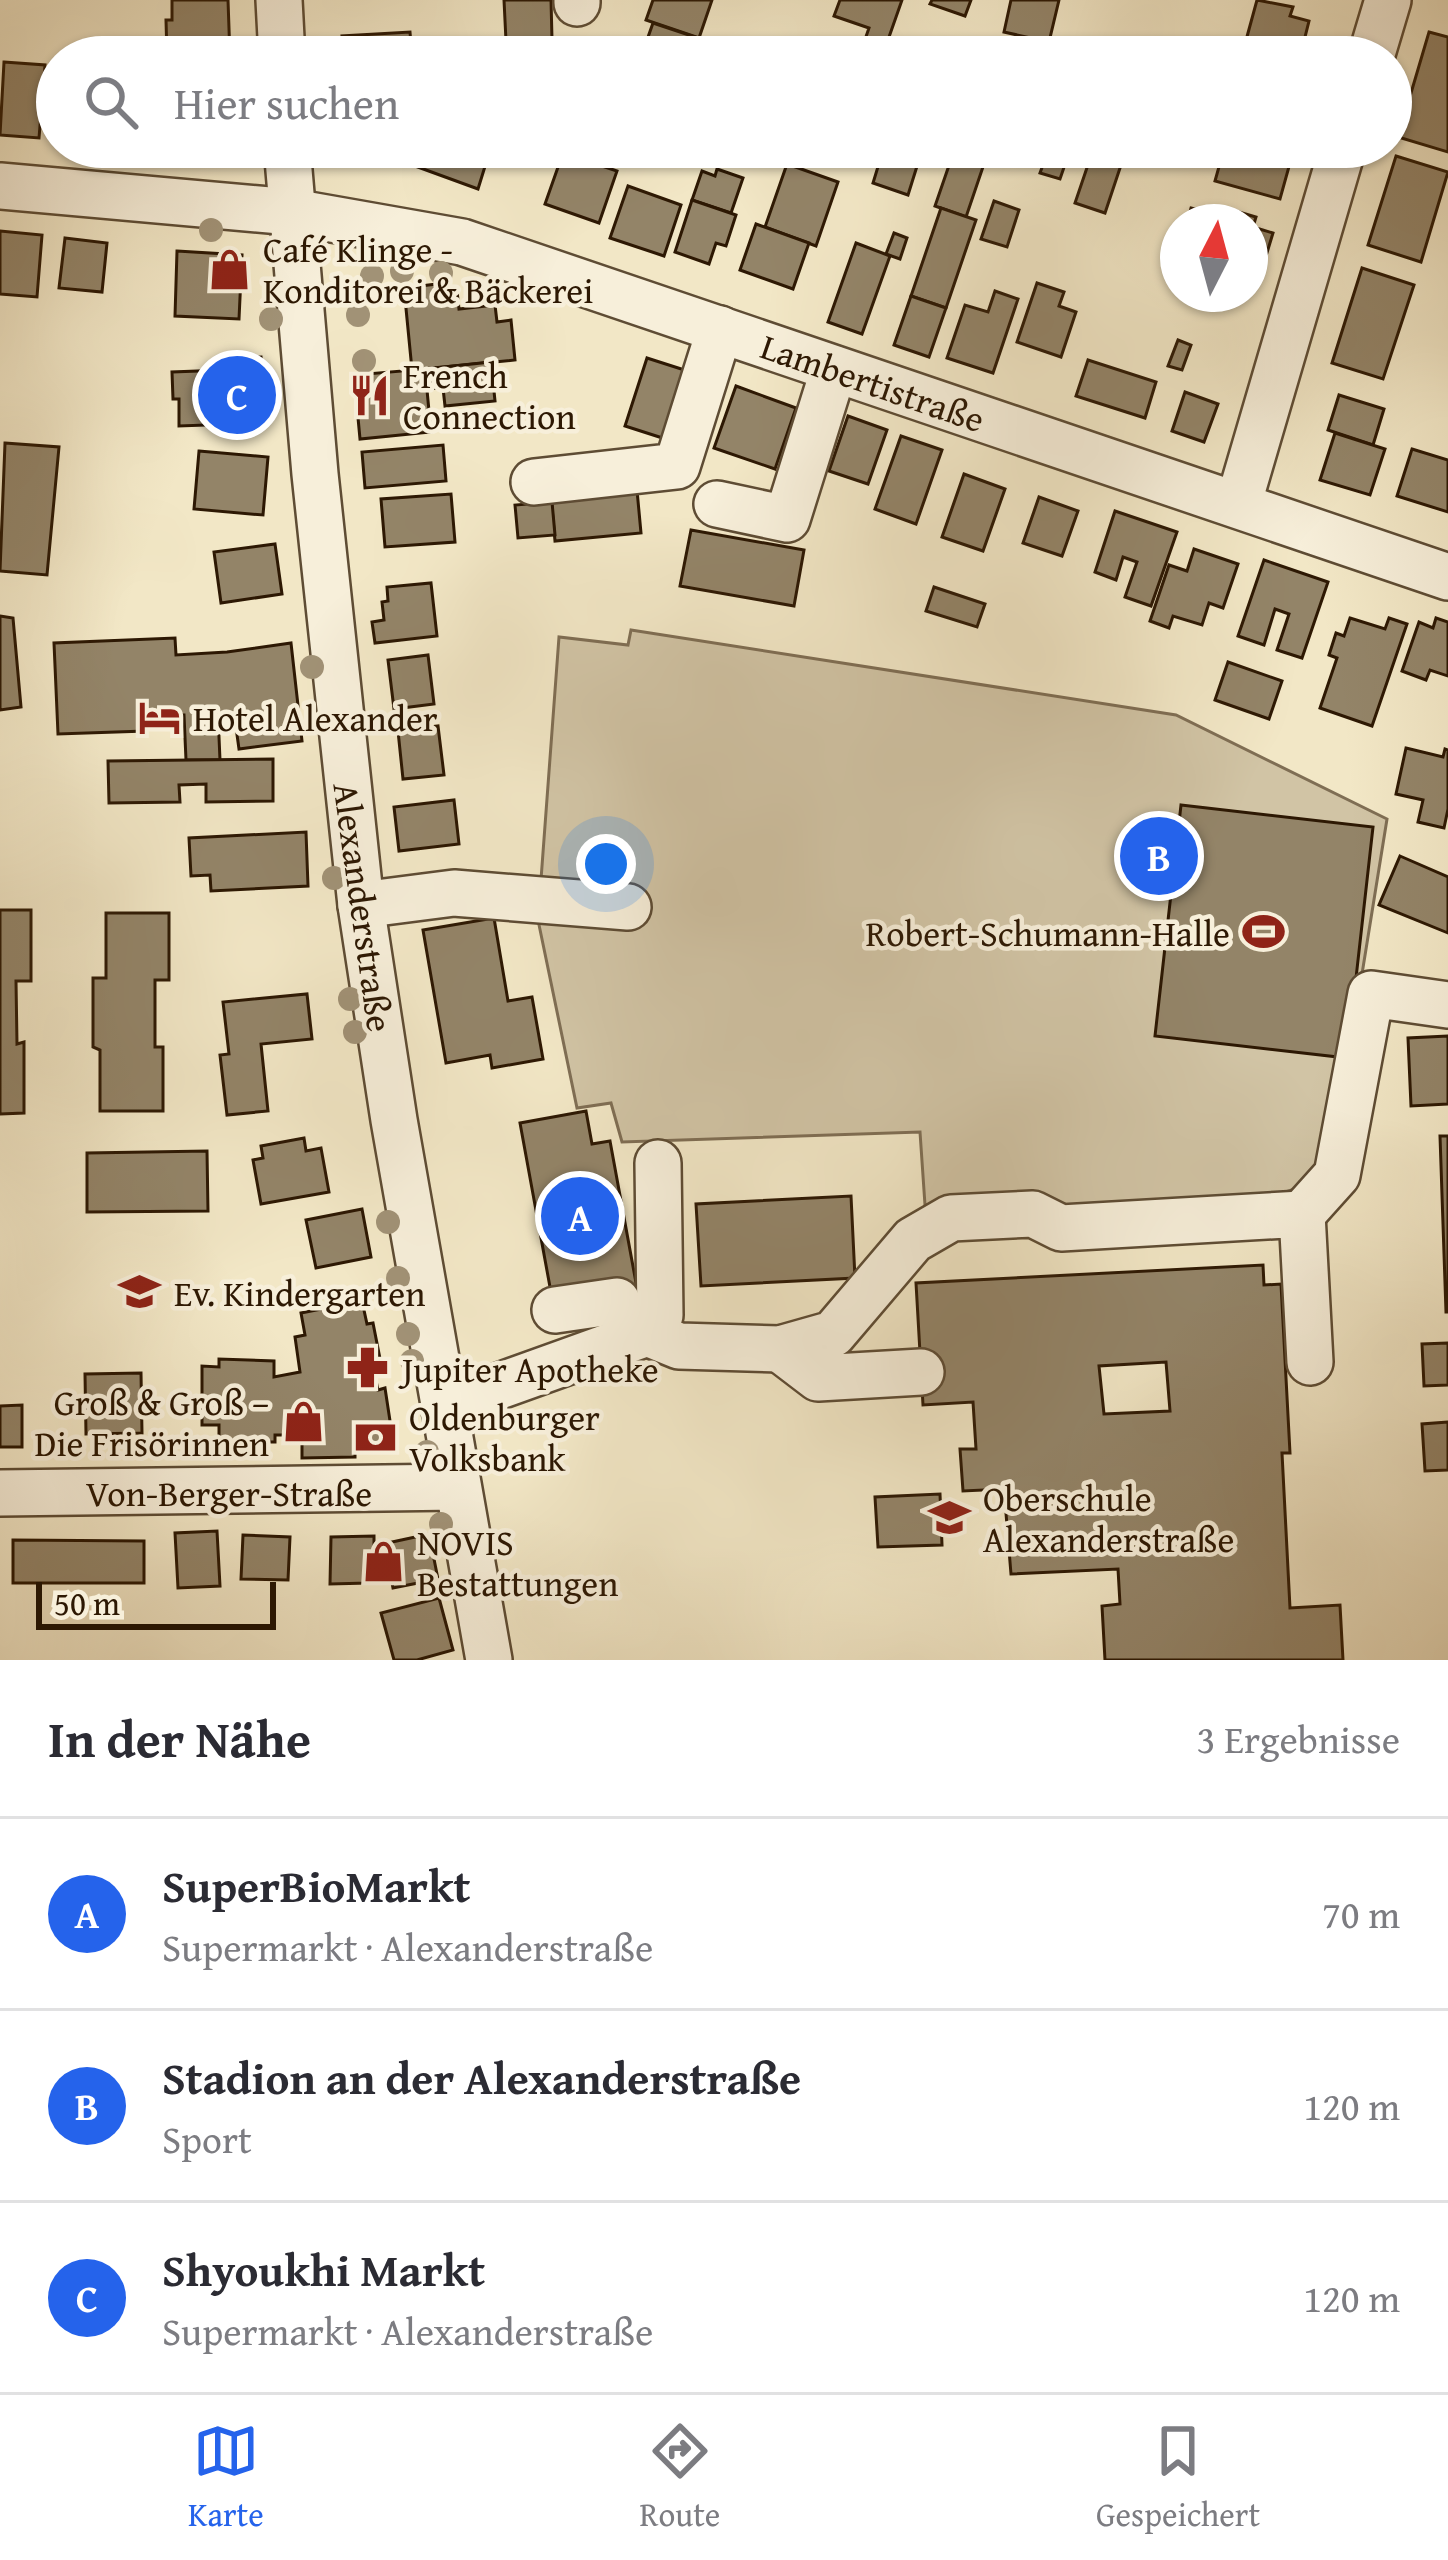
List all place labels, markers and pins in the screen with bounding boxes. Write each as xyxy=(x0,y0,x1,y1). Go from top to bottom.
place label: Café Klinge - Konditorei & Bäckerei xyxy=(263,222,593,316)
shop icon: Café Klinge - Konditorei & Bäckerei xyxy=(206,246,252,292)
place label: French Connection xyxy=(403,348,576,442)
pin: C xyxy=(198,350,276,440)
restaurant icon: French Connection xyxy=(346,372,392,418)
place label: Hotel Alexander xyxy=(193,691,438,744)
hotel icon: Hotel Alexander xyxy=(136,694,182,740)
pin: B xyxy=(1120,811,1198,901)
place label: Robert-Schumann-Halle xyxy=(866,906,1230,959)
sports icon: Robert-Schumann-Halle xyxy=(1241,909,1287,955)
pin: A xyxy=(541,1171,619,1261)
place label: Ev. Kindergarten xyxy=(174,1266,425,1319)
school or university icon: Ev. Kindergarten xyxy=(117,1269,163,1315)
place label: Jupiter Apotheke xyxy=(398,1342,659,1395)
pharmacy icon: Jupiter Apotheke xyxy=(345,1345,391,1391)
place label: Groß & Groß – Die Frisörinnen xyxy=(35,1375,269,1469)
place label: Oldenburger Volksbank xyxy=(409,1390,600,1484)
shop icon: Groß & Groß – Die Frisörinnen xyxy=(280,1399,326,1445)
bank icon: Oldenburger Volksbank xyxy=(352,1414,398,1460)
place label: Oberschule Alexanderstraße xyxy=(983,1471,1234,1565)
school or university icon: Oberschule Alexanderstraße xyxy=(926,1495,972,1541)
place label: NOVIS Bestattungen xyxy=(417,1515,618,1609)
shop icon: NOVIS Bestattungen xyxy=(360,1539,406,1585)

